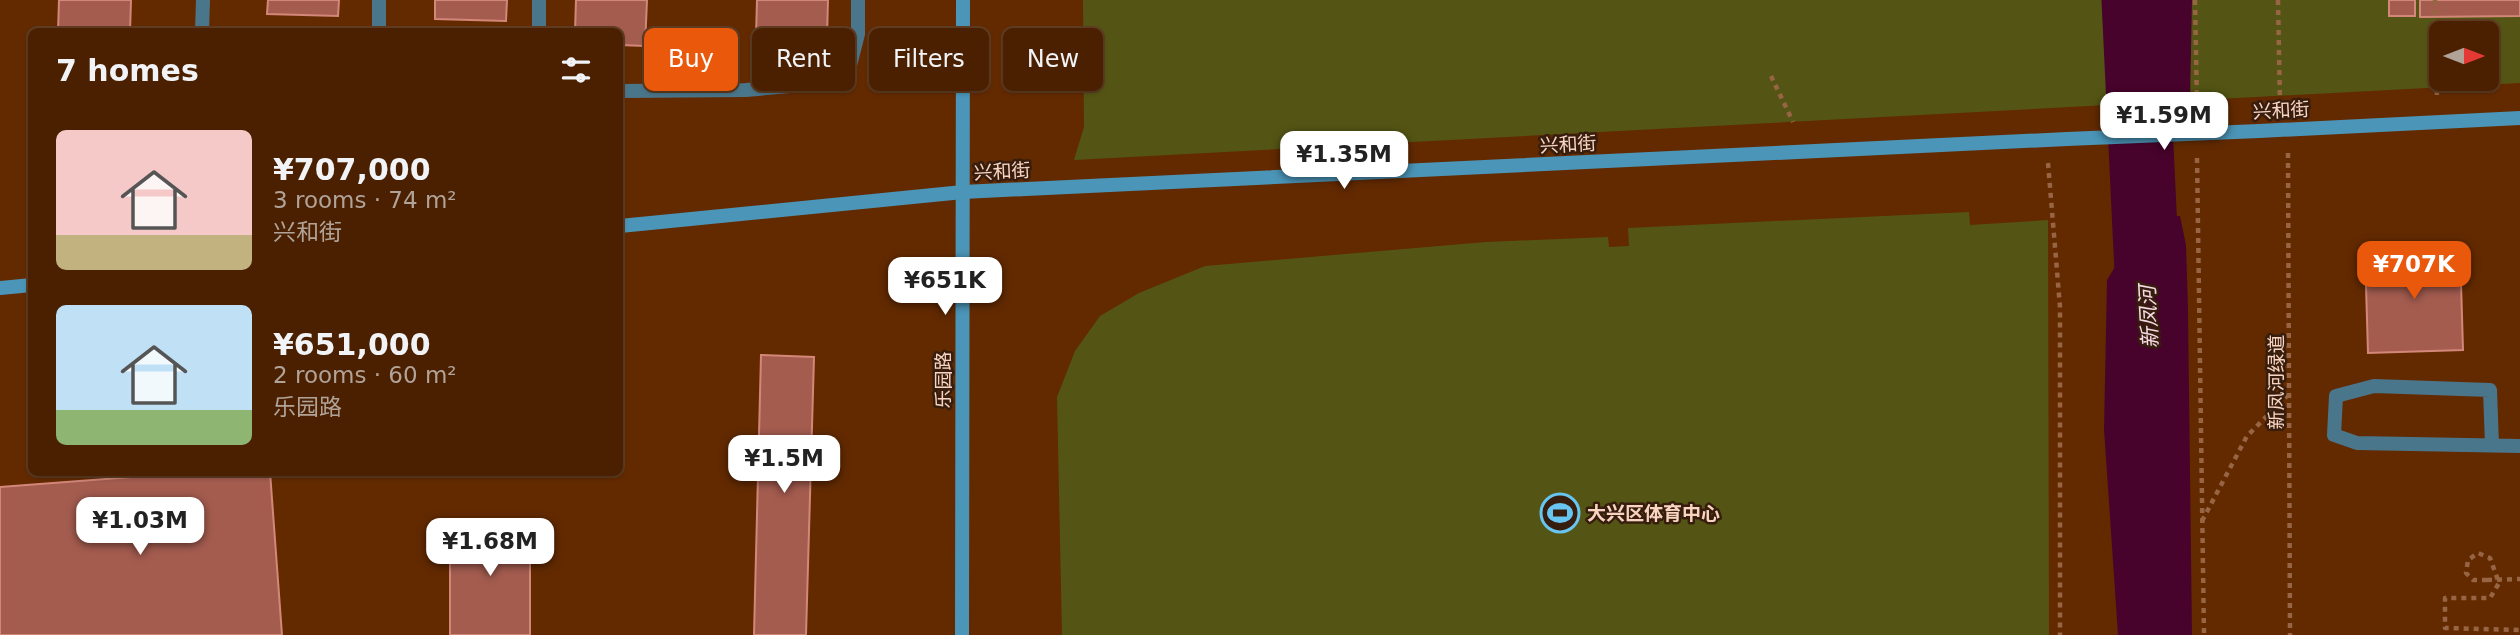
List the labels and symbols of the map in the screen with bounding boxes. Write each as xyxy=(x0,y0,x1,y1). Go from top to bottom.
north arrow xyxy=(2429,21,2499,91)
pin: ¥1.59M xyxy=(2107,92,2221,152)
street label: 兴和街 xyxy=(2252,98,2310,122)
pin: ¥1.35M xyxy=(1287,132,1401,191)
street label: 兴和街 xyxy=(1539,132,1597,156)
street label: 兴和街 xyxy=(973,159,1031,183)
pin: ¥707K xyxy=(2365,242,2463,301)
pin: ¥651K xyxy=(896,258,994,317)
water label: 新凤河 xyxy=(2135,281,2163,349)
street label: 新凤河绿道 xyxy=(2265,334,2287,430)
street label: 乐园路 xyxy=(932,351,954,409)
pin: ¥1.5M xyxy=(735,435,833,495)
sports icon: 大兴区体育中心 xyxy=(1539,492,1581,534)
pin: ¥1.03M xyxy=(83,498,197,557)
place label: 大兴区体育中心 xyxy=(1587,502,1720,524)
pin: ¥1.68M xyxy=(433,518,547,578)

